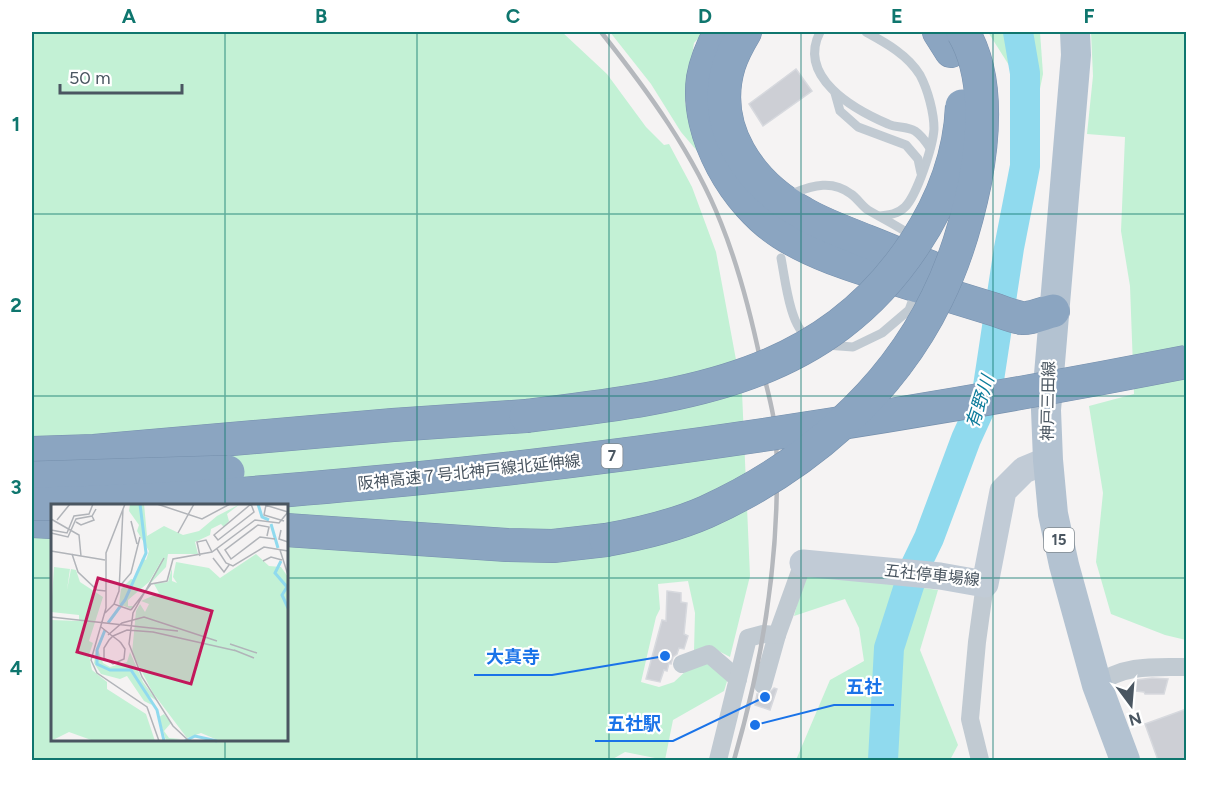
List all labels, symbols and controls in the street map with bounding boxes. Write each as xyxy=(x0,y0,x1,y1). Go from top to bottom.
text: A xyxy=(122,4,137,28)
text: B xyxy=(315,4,327,28)
text: C xyxy=(506,4,520,28)
text: D xyxy=(698,4,712,28)
text: E xyxy=(891,4,903,28)
text: F xyxy=(1083,4,1095,28)
scale bar xyxy=(60,57,182,95)
text: 50 m xyxy=(69,67,111,89)
text: 1 xyxy=(12,112,20,136)
text: 2 xyxy=(10,293,22,317)
street label: 神戸三田線 xyxy=(1038,361,1058,441)
water label: 有野川 xyxy=(961,371,999,431)
road number: 7 xyxy=(602,444,622,468)
street label: 阪神高速７号北神戸線北延伸線 xyxy=(357,451,581,493)
text: 3 xyxy=(10,475,22,499)
inset map xyxy=(51,504,288,741)
road number: 15 xyxy=(1044,528,1074,552)
street label: 五社停車場線 xyxy=(883,561,981,589)
callout: 大真寺 xyxy=(474,639,552,675)
text: 大真寺 xyxy=(486,646,540,668)
text: 4 xyxy=(10,656,23,680)
callout: 五社 xyxy=(834,669,894,705)
north arrow xyxy=(1101,675,1161,735)
text: 五社 xyxy=(846,676,882,698)
callout: 五社駅 xyxy=(595,705,673,741)
text: N xyxy=(1126,708,1144,730)
text: 五社駅 xyxy=(607,713,661,735)

